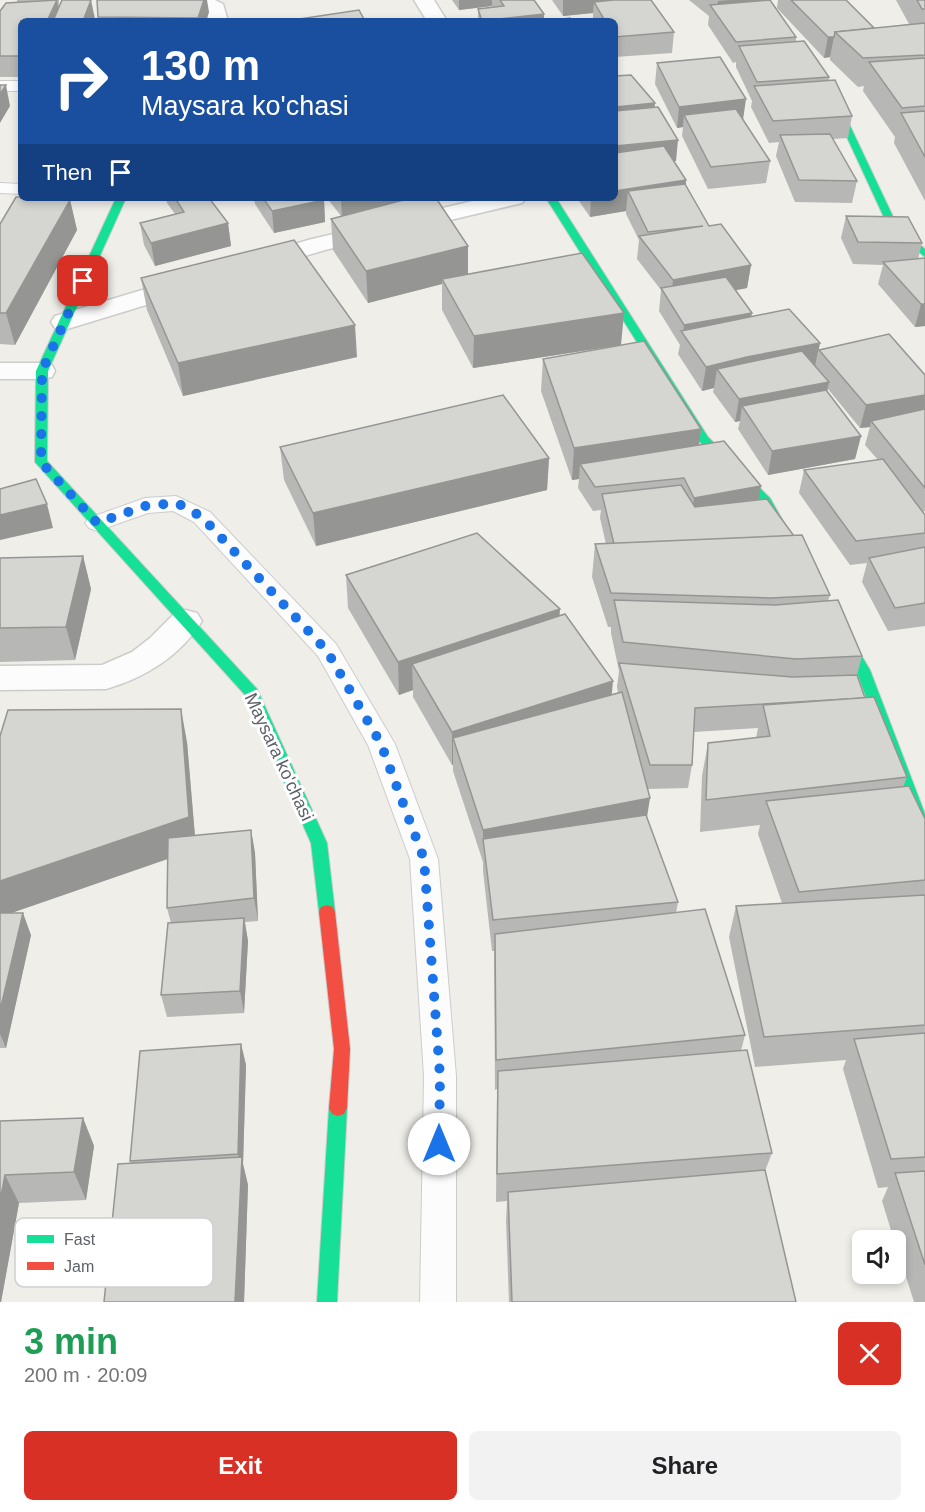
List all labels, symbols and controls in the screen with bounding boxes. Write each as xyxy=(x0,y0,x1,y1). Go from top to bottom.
icon: right xyxy=(42,42,120,120)
text: 130 m xyxy=(141,42,260,89)
text: Maysara ko'chasi xyxy=(141,91,349,121)
icon: arrive xyxy=(104,156,137,189)
text: Then xyxy=(42,160,92,185)
pin xyxy=(57,255,108,306)
icon: arrive xyxy=(66,264,99,297)
street label: Maysara ko'chasi xyxy=(241,690,317,824)
position arrow xyxy=(407,1112,471,1176)
legend xyxy=(15,1218,213,1287)
map controls xyxy=(852,1230,906,1284)
button: sound xyxy=(852,1230,906,1284)
text: Fast xyxy=(64,1231,96,1248)
text: Jam xyxy=(64,1258,94,1275)
text: 3 min xyxy=(24,1321,118,1362)
button: close xyxy=(838,1322,901,1385)
text: 200 m · 20:09 xyxy=(24,1364,147,1386)
button: Exit xyxy=(24,1431,457,1500)
button: Share xyxy=(469,1431,901,1500)

